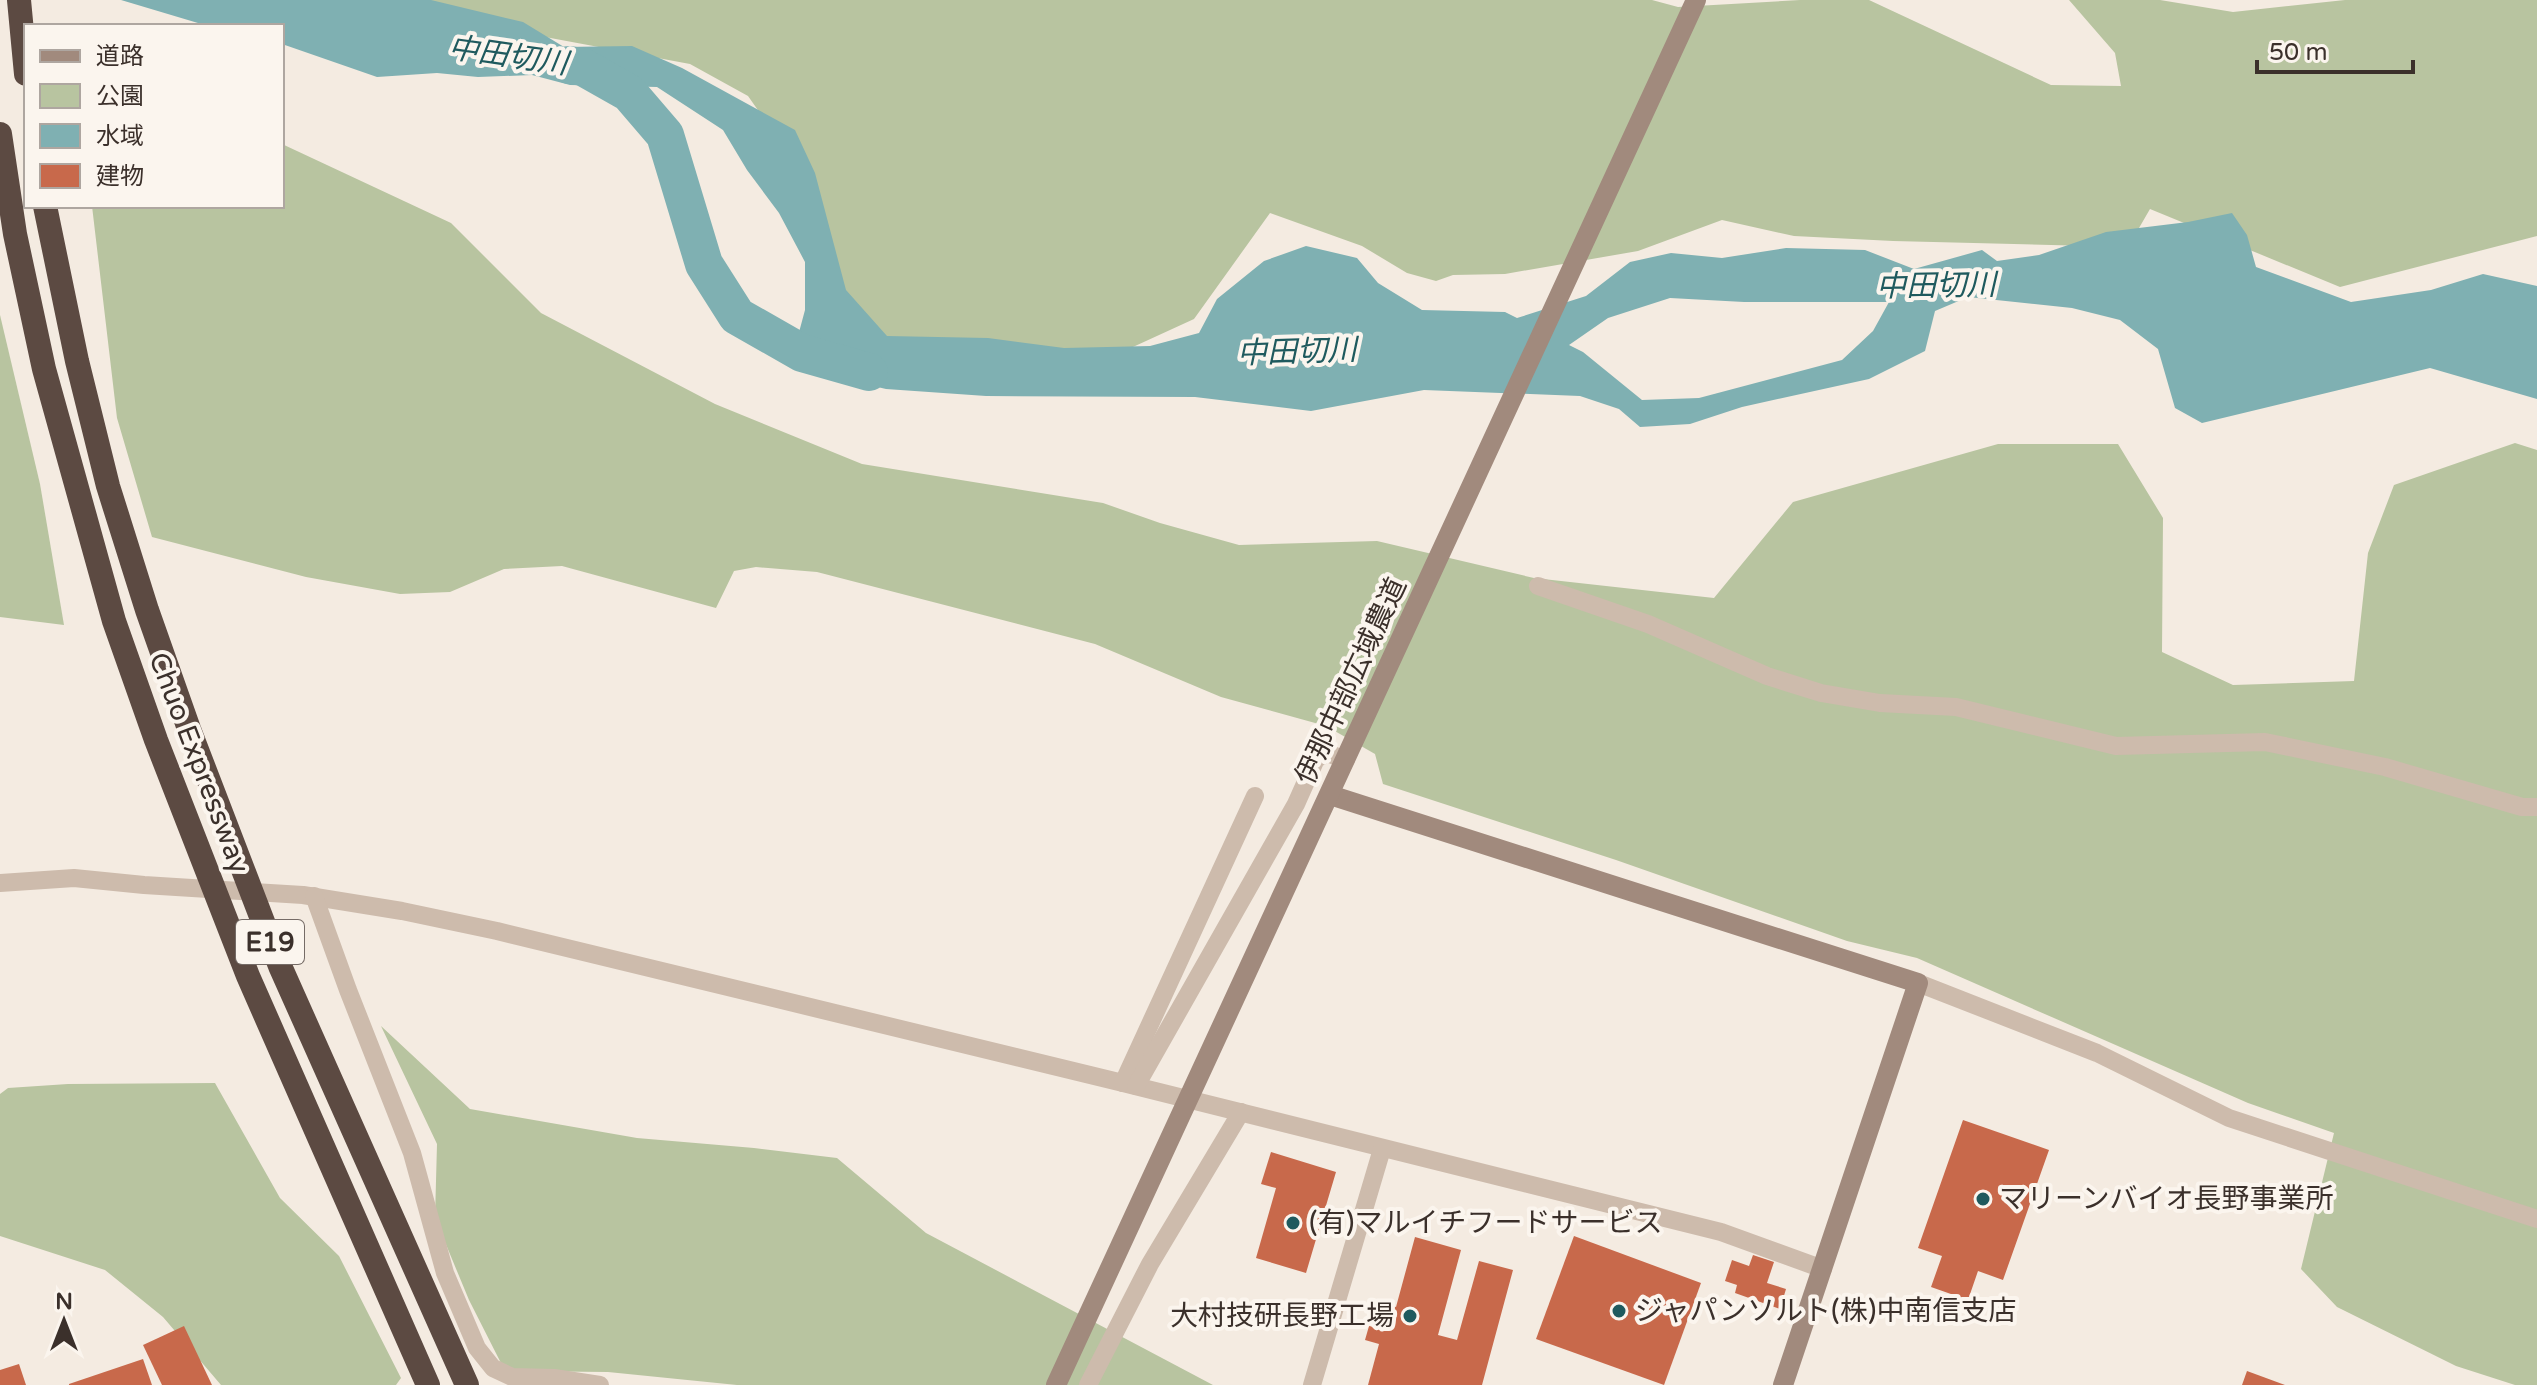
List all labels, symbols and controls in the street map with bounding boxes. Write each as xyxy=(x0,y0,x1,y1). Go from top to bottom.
legend xyxy=(24,24,284,208)
scale bar xyxy=(2257,24,2413,74)
water label: 中田切川 xyxy=(446,29,573,83)
text: 50 m xyxy=(2269,38,2327,67)
text: 道路 xyxy=(96,42,144,71)
text: 公園 xyxy=(96,82,144,111)
text: 水域 xyxy=(96,122,144,151)
text: 建物 xyxy=(96,162,144,191)
water label: 中田切川 xyxy=(1876,266,1999,306)
water label: 中田切川 xyxy=(1236,331,1361,373)
street label: 伊那中部広域農道 xyxy=(1288,572,1414,790)
street label: Chuo Expressway xyxy=(141,648,257,878)
road number: E19 xyxy=(236,920,304,964)
place label: マリーンバイオ長野事業所 xyxy=(1999,1182,2334,1216)
marker: マリーンバイオ長野事業所 xyxy=(1974,1190,1992,1208)
place label: (有)マルイチフードサービス xyxy=(1309,1206,1662,1240)
marker: (有)マルイチフードサービス xyxy=(1284,1214,1302,1232)
north arrow xyxy=(24,1281,104,1361)
text: N xyxy=(55,1289,73,1315)
place label: ジャパンソルト(株)中南信支店 xyxy=(1635,1294,2016,1328)
place label: 大村技研長野工場 xyxy=(1170,1299,1394,1333)
marker: ジャパンソルト(株)中南信支店 xyxy=(1610,1302,1628,1320)
marker: 大村技研長野工場 xyxy=(1401,1307,1419,1325)

